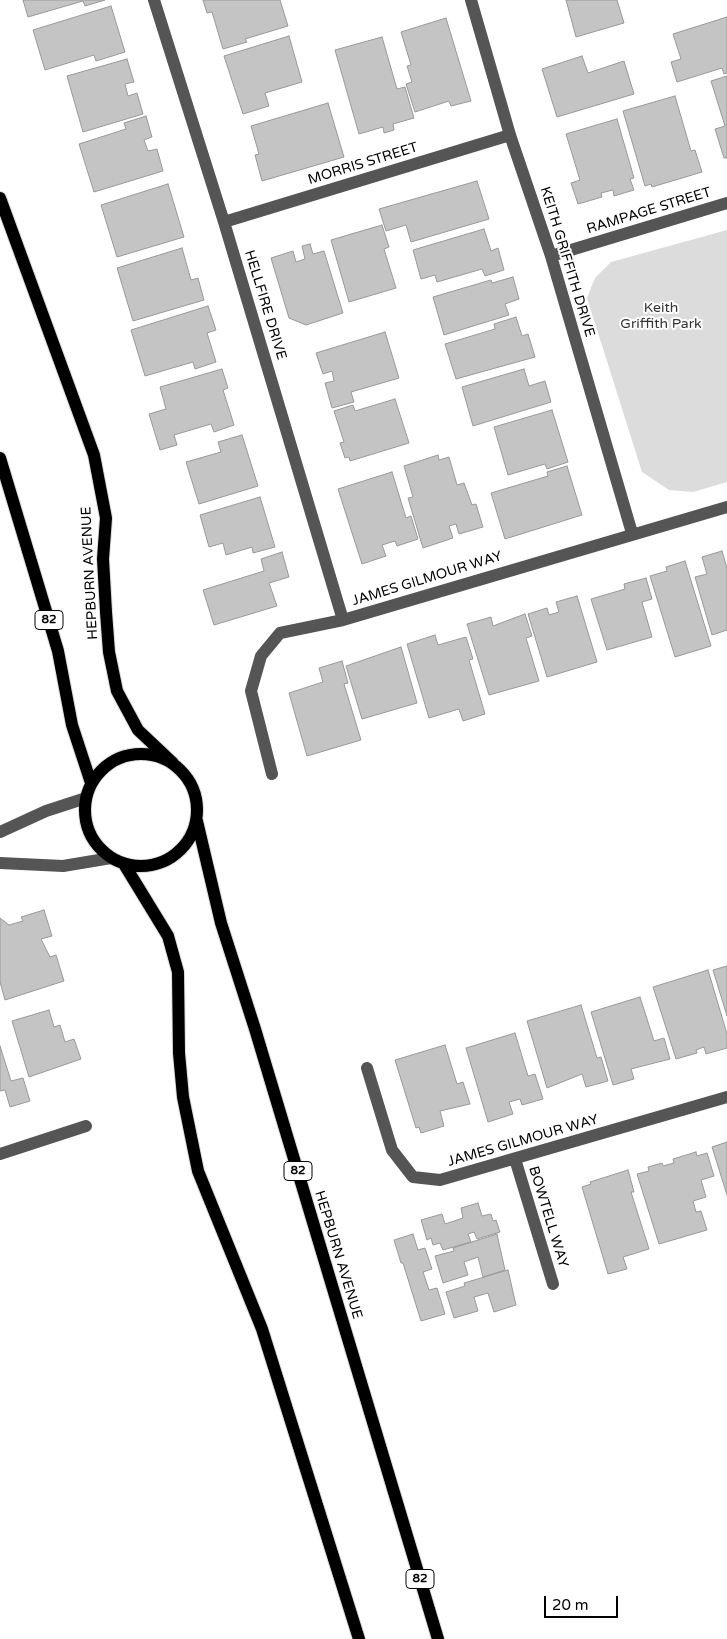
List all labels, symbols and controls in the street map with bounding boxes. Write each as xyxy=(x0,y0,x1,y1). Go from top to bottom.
street label: MORRIS STREET xyxy=(306,139,420,189)
street label: RAMPAGE STREET xyxy=(585,184,713,238)
street label: KEITH GRIFFITH DRIVE xyxy=(536,185,598,339)
street label: HELLFIRE DRIVE xyxy=(240,248,290,362)
park label: Keith Griffith Park xyxy=(620,300,702,332)
street label: HEPBURN AVENUE xyxy=(78,506,102,640)
street label: JAMES GILMOUR WAY xyxy=(350,548,504,610)
road number: 82 xyxy=(35,610,63,630)
street label: JAMES GILMOUR WAY xyxy=(446,1111,600,1171)
road number: 82 xyxy=(284,1162,312,1180)
street label: BOWTELL WAY xyxy=(525,1164,571,1270)
street label: HEPBURN AVENUE xyxy=(310,1189,366,1321)
road number: 82 xyxy=(406,1570,434,1588)
scale bar xyxy=(547,1586,621,1618)
text: 20 m xyxy=(552,1596,589,1614)

